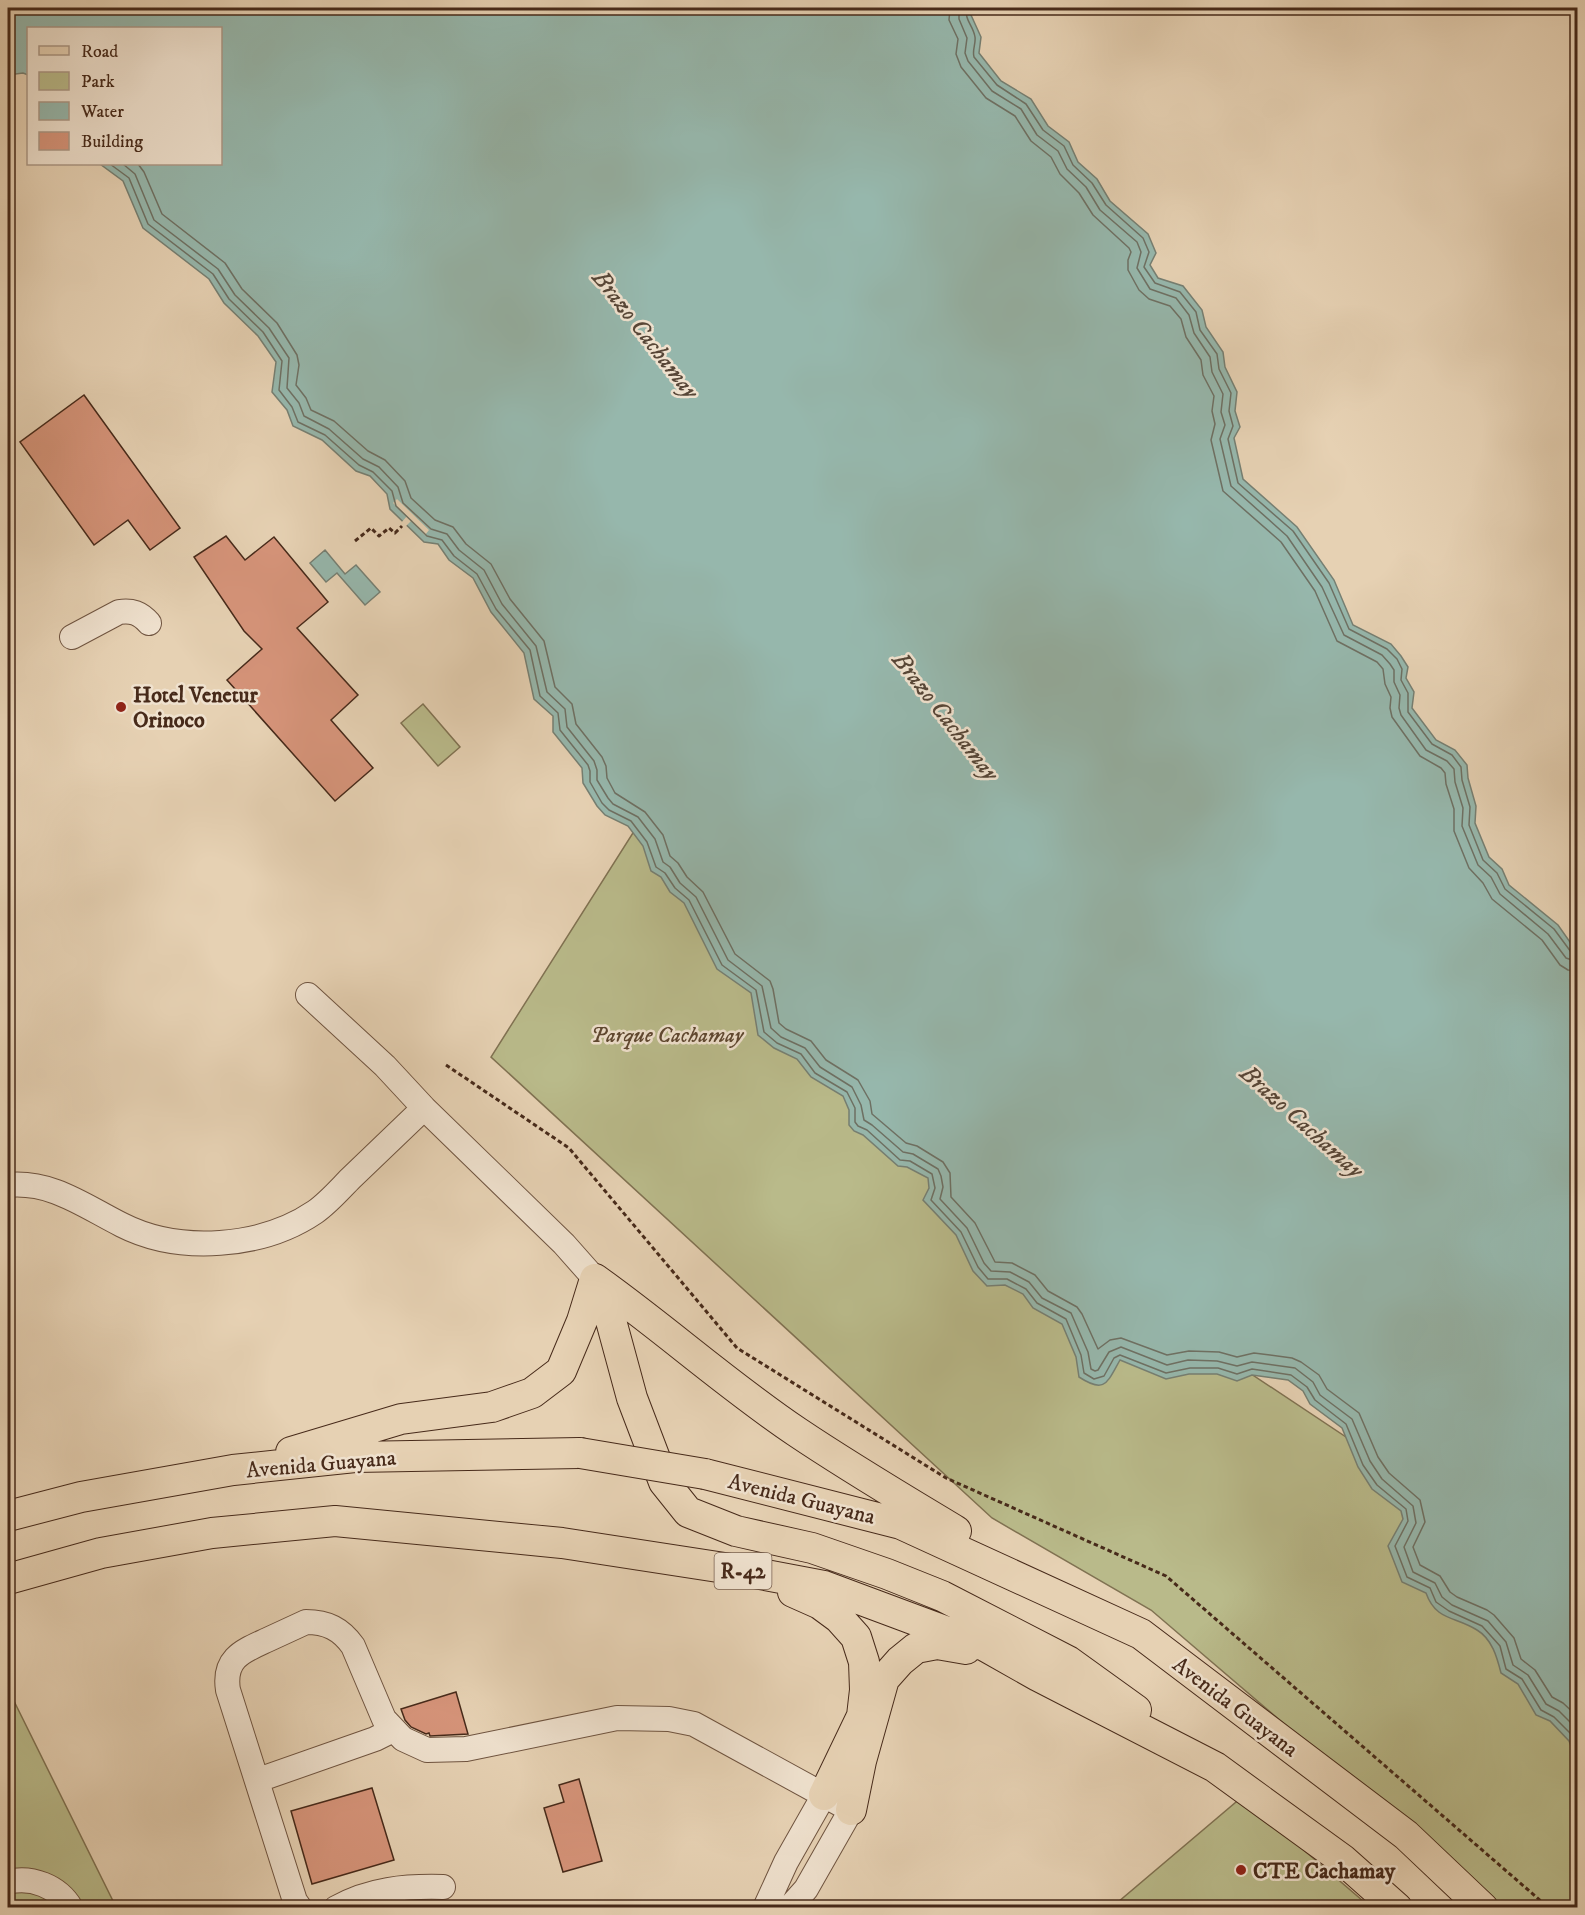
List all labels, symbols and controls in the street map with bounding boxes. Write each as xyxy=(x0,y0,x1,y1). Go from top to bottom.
legend xyxy=(27,27,222,165)
text: Road xyxy=(81,41,118,63)
text: Park xyxy=(81,71,115,93)
text: Water xyxy=(80,101,124,123)
text: Building xyxy=(81,131,143,153)
water label: Brazo Cachamay xyxy=(585,263,706,406)
water label: Brazo Cachamay xyxy=(885,645,1006,788)
place label: Hotel Venetur Orinoco xyxy=(133,682,258,734)
marker: Hotel Venetur Orinoco xyxy=(114,700,128,714)
park label: Parque Cachamay xyxy=(591,1022,745,1050)
water label: Brazo Cachamay xyxy=(1233,1058,1370,1186)
street label: Avenida Guayana xyxy=(245,1444,398,1484)
street label: Avenida Guayana xyxy=(725,1468,878,1531)
road number: R-42 xyxy=(714,1553,771,1589)
street label: Avenida Guayana xyxy=(1167,1651,1304,1764)
place label: CTE Cachamay xyxy=(1253,1858,1396,1885)
marker: CTE Cachamay xyxy=(1234,1863,1248,1877)

